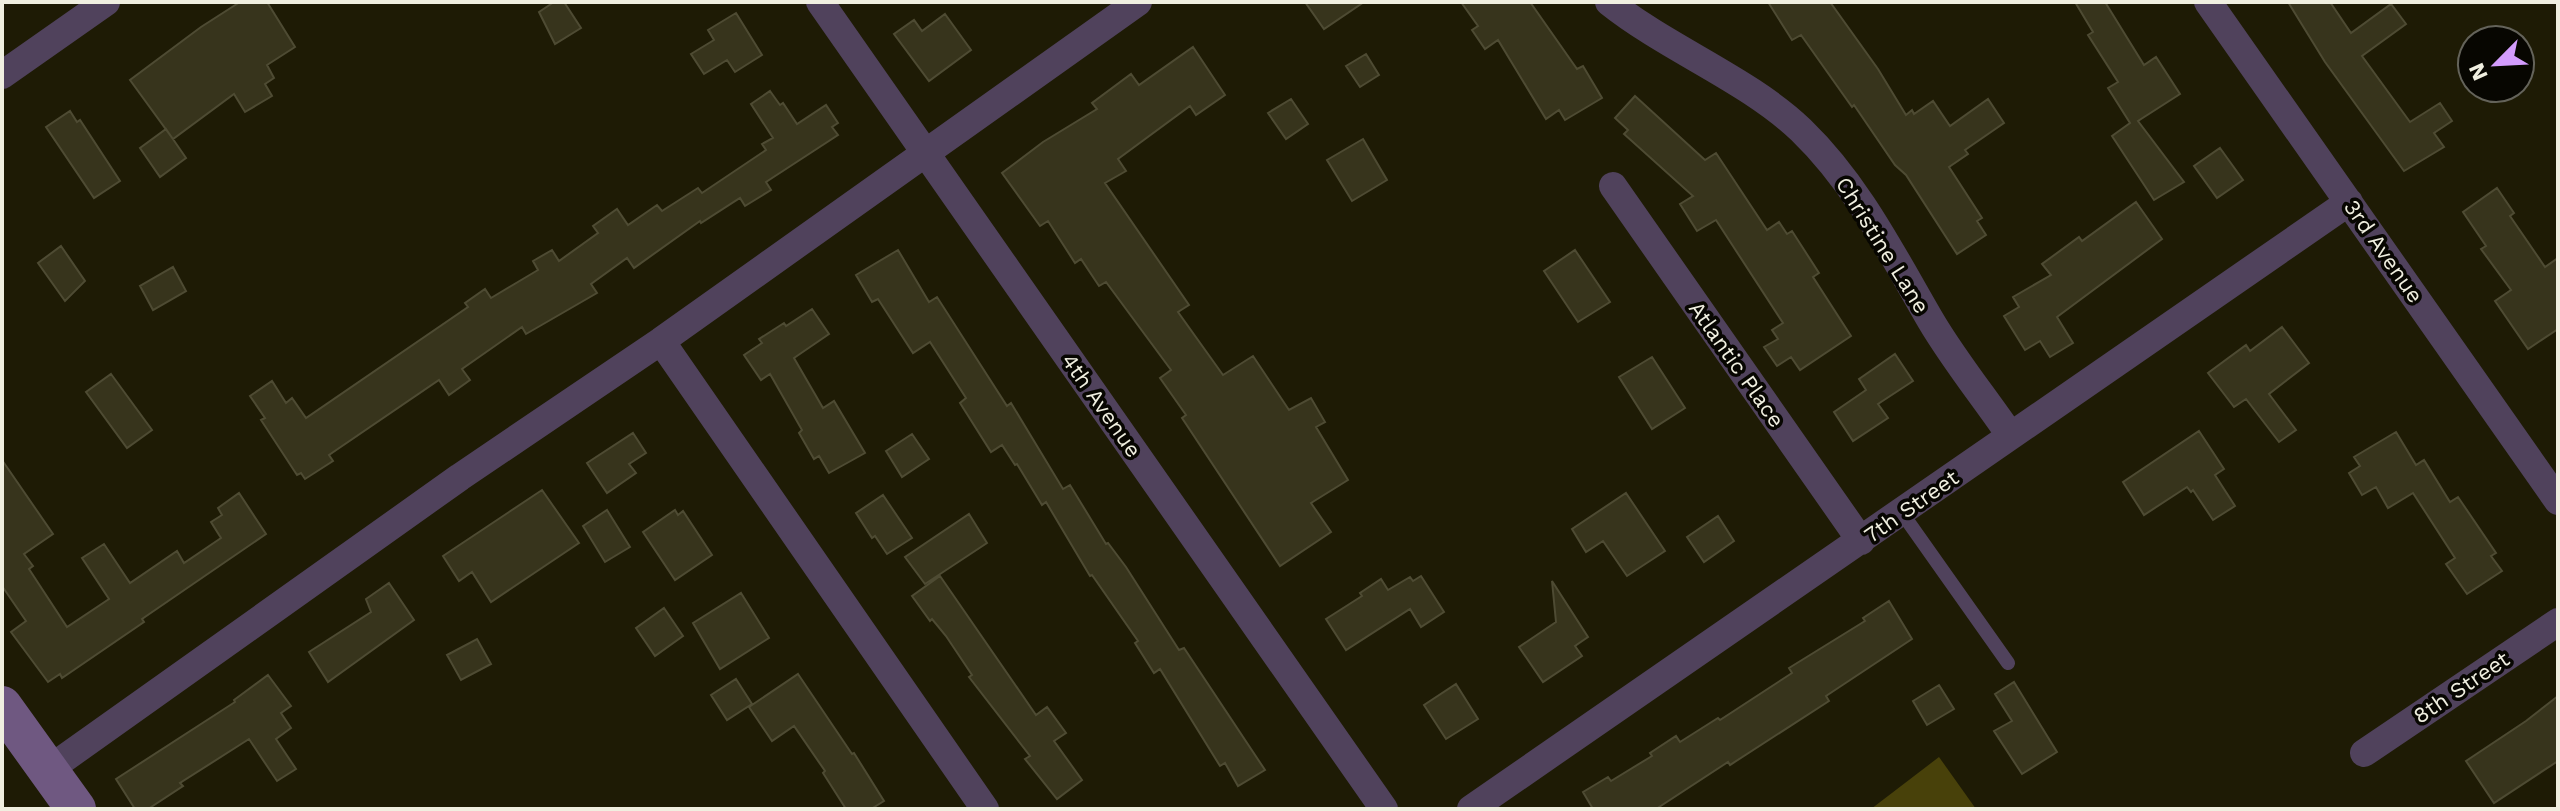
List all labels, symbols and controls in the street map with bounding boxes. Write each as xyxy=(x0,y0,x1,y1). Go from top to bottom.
north arrow xyxy=(2456,24,2536,104)
text: N xyxy=(2463,59,2493,84)
street label: Christine Lane xyxy=(1831,173,1934,318)
street label: 3rd Avenue xyxy=(2339,195,2428,307)
street label: Atlantic Place xyxy=(1684,296,1789,432)
street label: 4th Avenue xyxy=(1057,349,1146,462)
street label: 7th Street xyxy=(1860,465,1963,548)
street label: 8th Street xyxy=(2409,646,2514,729)

